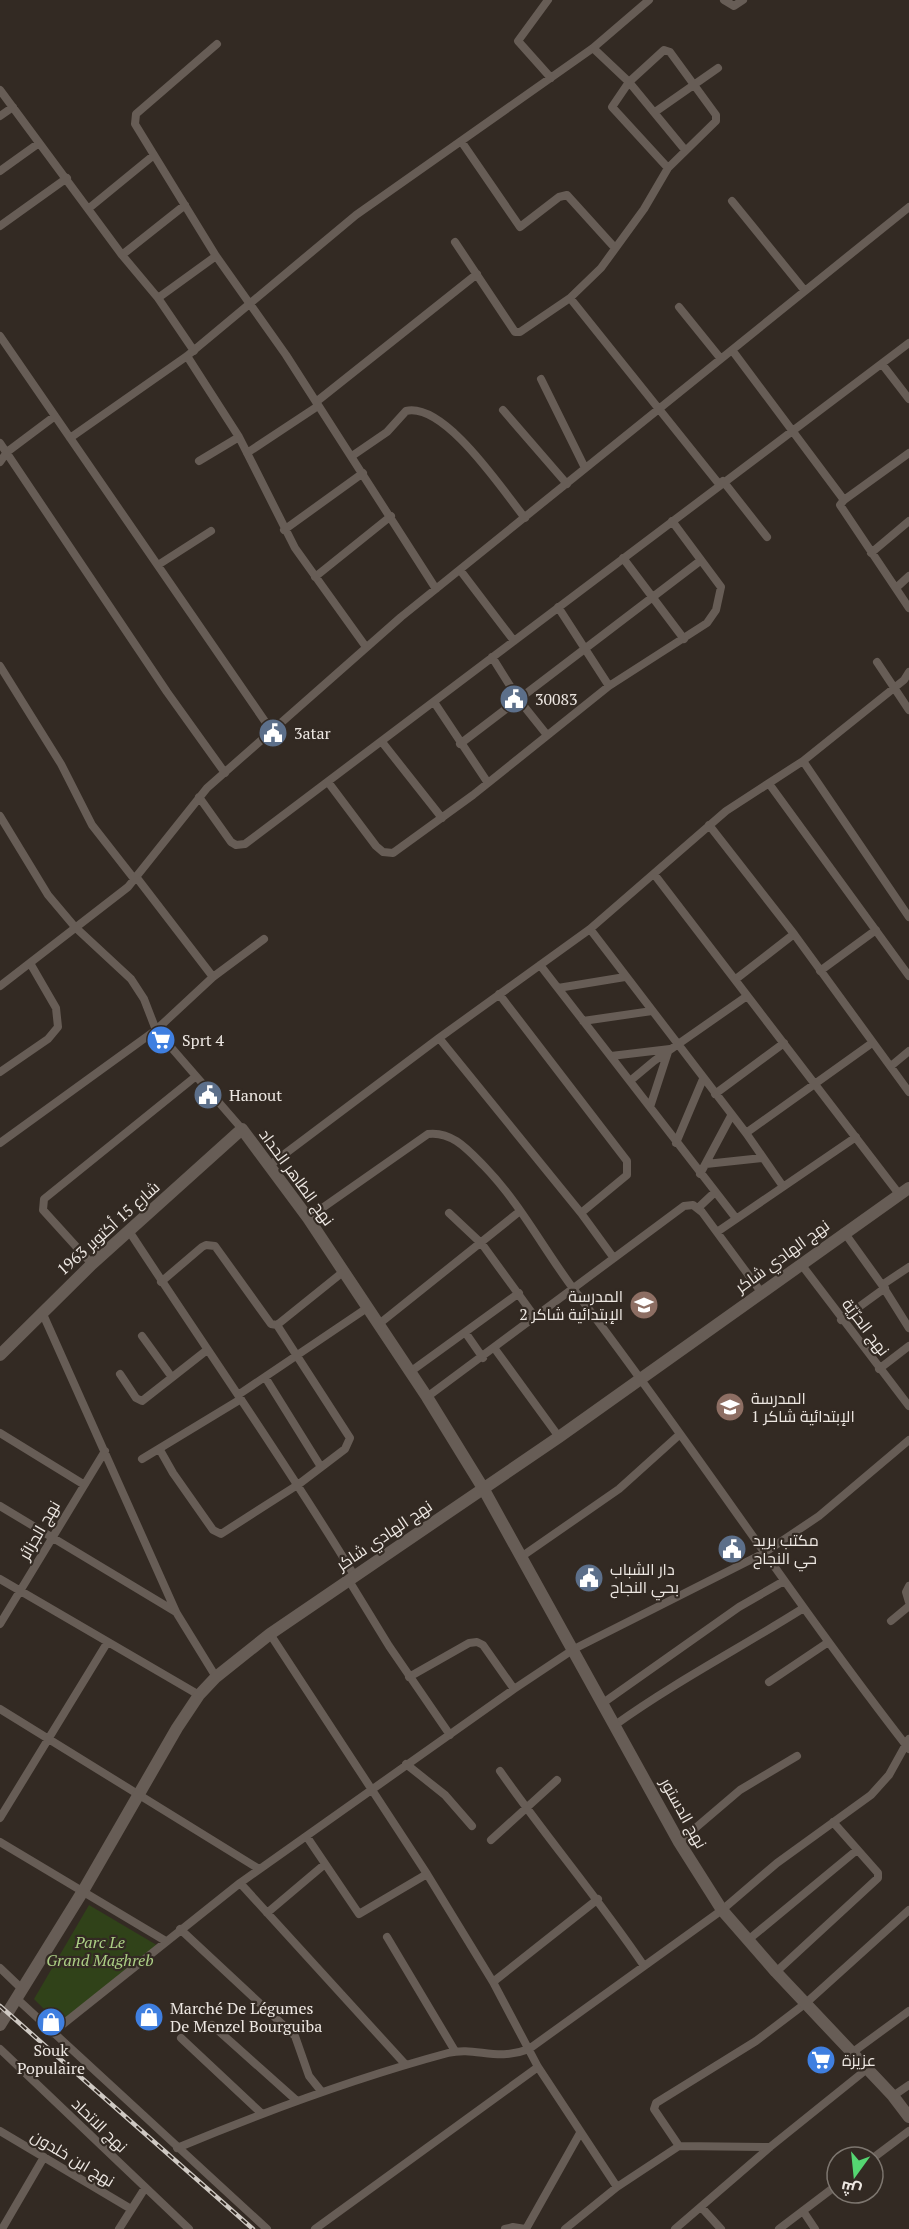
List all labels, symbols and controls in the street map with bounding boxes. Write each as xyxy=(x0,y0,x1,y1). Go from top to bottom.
public building icon: 30083 xyxy=(498,683,530,715)
place label: 30083 xyxy=(535,688,578,710)
public building icon: 3atar xyxy=(257,717,289,749)
place label: 3atar xyxy=(294,722,332,744)
supermarket icon: Sprt 4 xyxy=(145,1024,177,1056)
place label: Sprt 4 xyxy=(182,1029,225,1051)
public building icon: Hanout xyxy=(192,1079,224,1111)
place label: Hanout xyxy=(229,1084,282,1106)
street label: نهج الطاهر الحداد xyxy=(254,1124,340,1230)
street label: شارع 15 أكتوبر 1963 xyxy=(52,1176,165,1281)
street label: نهج الهادي شاكر xyxy=(730,1214,835,1301)
place label: المدرسة الإبتدائية شاكر 2 xyxy=(519,1285,623,1325)
school or university icon: المدرسة الإبتدائية شاكر 2 xyxy=(628,1289,660,1321)
street label: نهج الحرّيّة xyxy=(836,1294,895,1361)
place label: المدرسة الإبتدائية شاكر 1 xyxy=(751,1387,855,1427)
school or university icon: المدرسة الإبتدائية شاكر 1 xyxy=(714,1391,746,1423)
street label: نهج الهادي شاكر xyxy=(331,1495,438,1578)
street label: نهج الجزائر xyxy=(13,1496,66,1565)
place label: مكتب بريد حي النجاح xyxy=(753,1529,819,1572)
public building icon: مكتب بريد حي النجاح xyxy=(716,1533,748,1565)
place label: دار الشباب بحي النجاح xyxy=(610,1558,679,1601)
public building icon: دار الشباب بحي النجاح xyxy=(573,1562,605,1594)
street label: نهج الدستور xyxy=(654,1773,712,1853)
park label: Parc Le Grand Maghreb xyxy=(46,1931,154,1971)
place label: Marché De Légumes De Menzel Bourguiba xyxy=(170,1997,322,2037)
shop icon: Marché De Légumes De Menzel Bourguiba xyxy=(133,2001,165,2033)
shop icon: Souk Populaire xyxy=(35,2006,67,2038)
place label: Souk Populaire xyxy=(17,2039,85,2079)
supermarket icon: عزيزة xyxy=(805,2044,837,2076)
place label: عزيزة xyxy=(842,2049,876,2071)
street label: نهج الاتحاد xyxy=(67,2093,133,2158)
street label: نهج ابن خلدون xyxy=(26,2124,119,2193)
north arrow xyxy=(825,2145,885,2205)
text: ش xyxy=(838,2176,864,2203)

